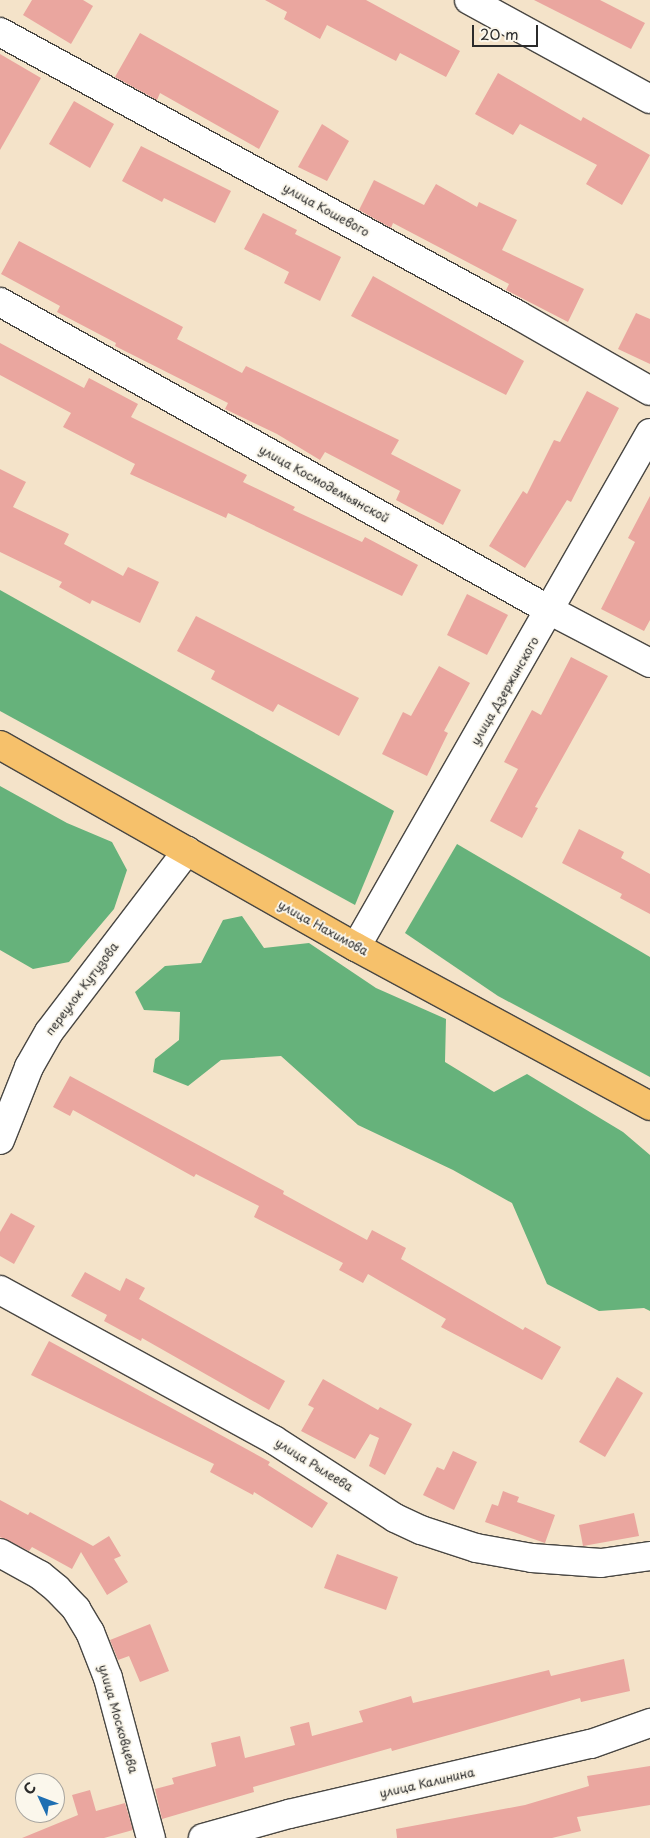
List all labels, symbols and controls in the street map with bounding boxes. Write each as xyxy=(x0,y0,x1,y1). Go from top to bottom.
scale bar xyxy=(475,15,541,47)
text: 20 m xyxy=(480,22,519,45)
street label: улица Кошевого xyxy=(280,180,372,240)
street label: улица Космодемьянской xyxy=(256,442,392,526)
street label: улица Дзержинского xyxy=(468,634,542,748)
street label: улица Нахимова xyxy=(276,897,370,959)
street label: переулок Кутузова xyxy=(42,940,122,1038)
street label: улица Рылеева xyxy=(272,1435,356,1495)
street label: улица Московцева xyxy=(96,1663,140,1775)
street label: улица Калинина xyxy=(378,1765,476,1801)
north arrow xyxy=(15,1773,65,1823)
text: С xyxy=(18,1777,41,1799)

